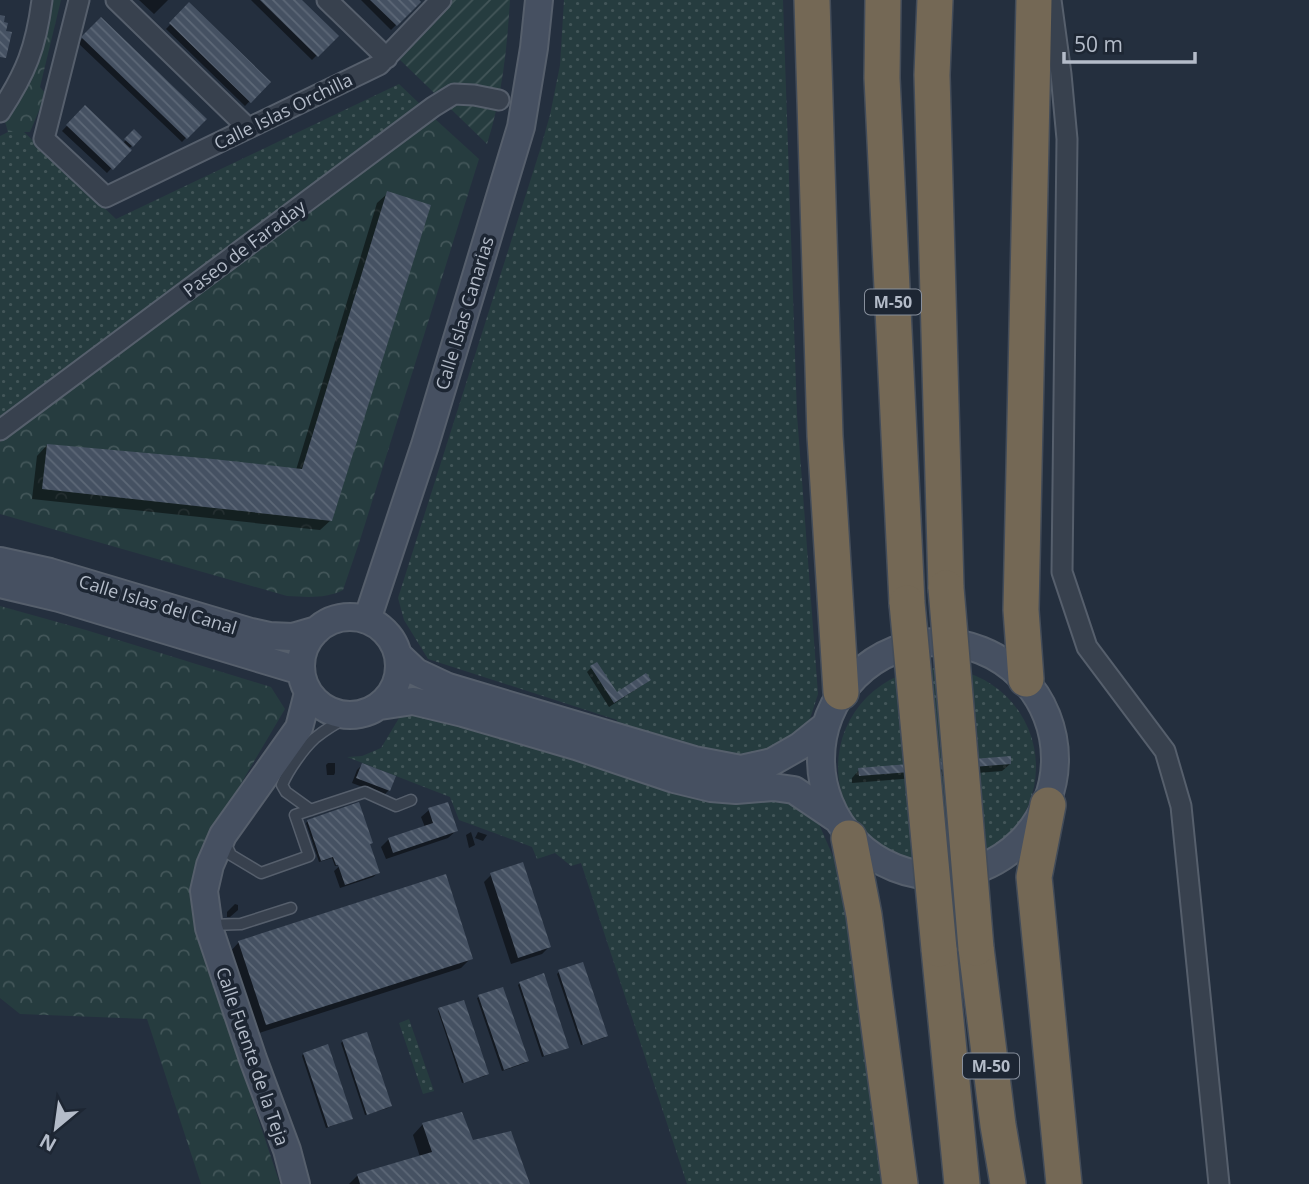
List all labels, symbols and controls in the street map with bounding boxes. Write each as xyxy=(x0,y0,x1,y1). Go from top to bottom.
scale bar xyxy=(1064,21,1195,65)
text: 50 m xyxy=(1074,30,1123,58)
street label: Calle Islas Orchilla xyxy=(210,67,356,155)
street label: Paseo de Faraday xyxy=(178,193,311,302)
street label: Calle Islas Canarias xyxy=(429,233,499,393)
road number: M-50 xyxy=(865,290,921,314)
street label: Calle Islas del Canal xyxy=(76,569,240,639)
street label: Calle Fuente de la Teja xyxy=(211,963,295,1149)
road number: M-50 xyxy=(963,1054,1019,1078)
north arrow xyxy=(21,1093,91,1163)
text: N xyxy=(35,1128,61,1158)

